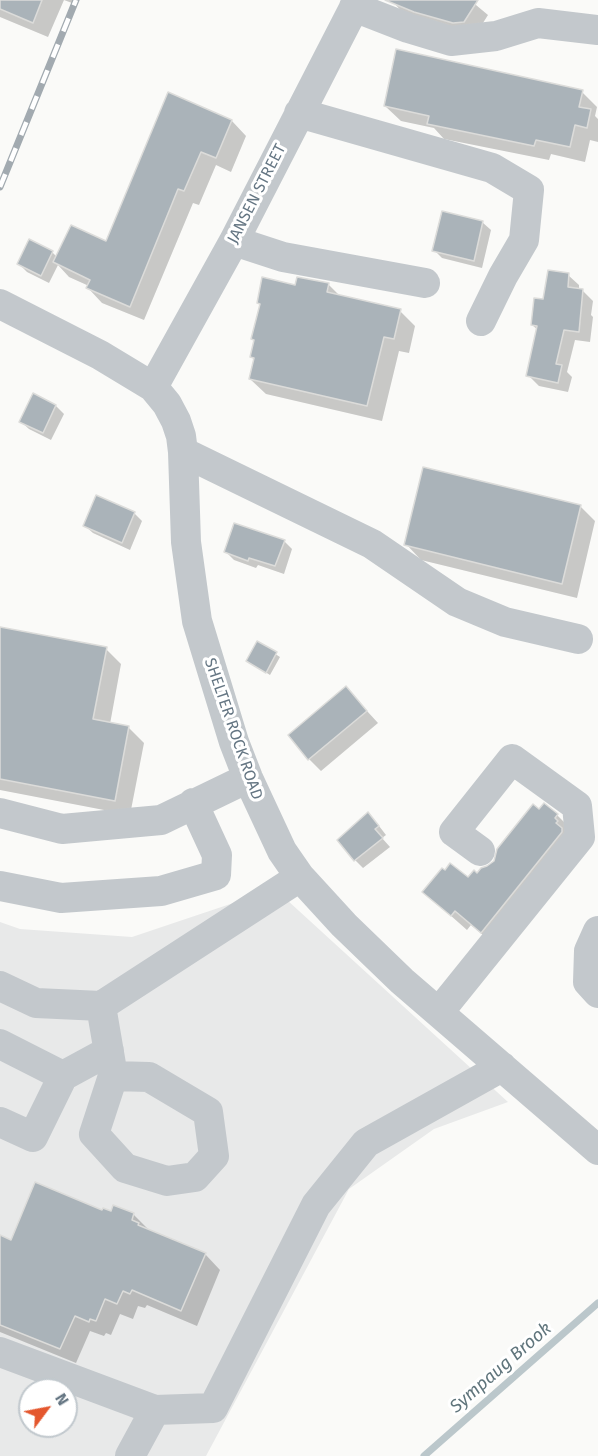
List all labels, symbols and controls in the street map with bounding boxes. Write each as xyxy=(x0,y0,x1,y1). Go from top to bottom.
street label: JANSEN STREET xyxy=(224,141,290,247)
street label: SHELTER ROCK ROAD xyxy=(200,656,266,802)
water label: Sympaug Brook xyxy=(446,1318,556,1418)
north arrow xyxy=(18,1378,78,1438)
text: N xyxy=(51,1390,73,1409)

